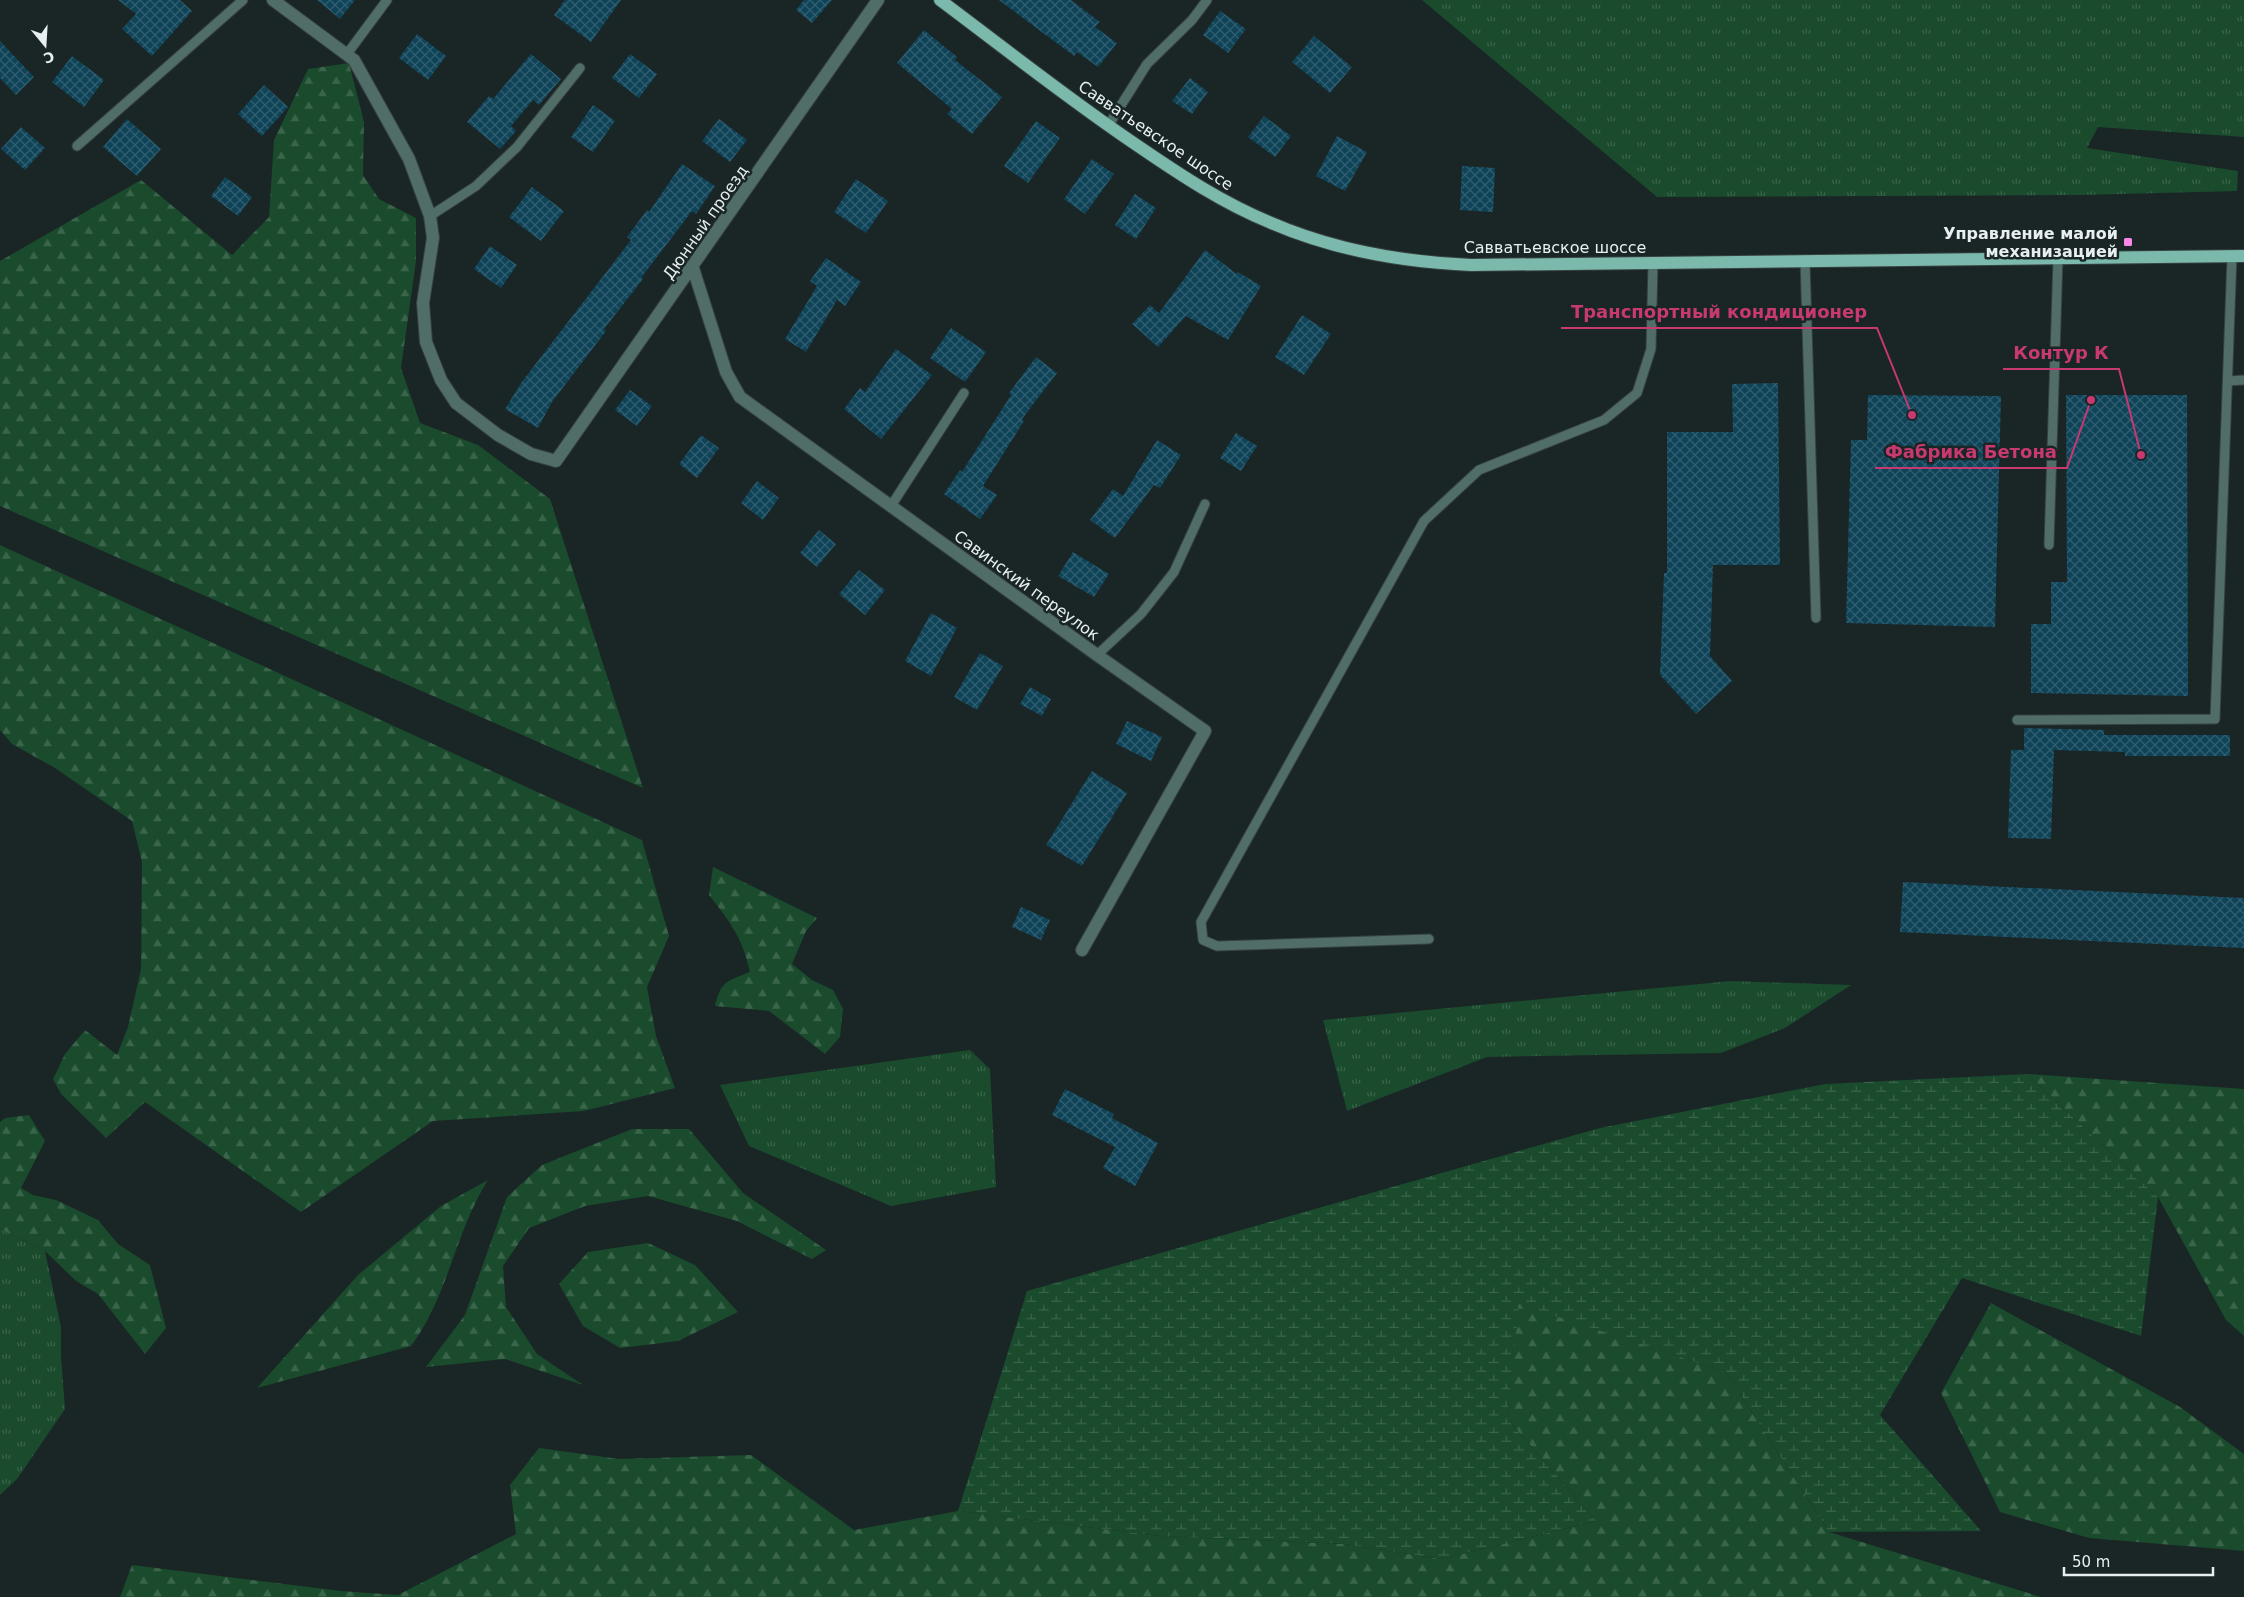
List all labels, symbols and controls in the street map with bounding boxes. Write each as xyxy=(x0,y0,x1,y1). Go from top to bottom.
north arrow xyxy=(20,20,70,70)
text: С xyxy=(42,48,56,67)
street label: Савватьевское шоссе xyxy=(1075,76,1237,194)
street label: Дюнный проезд xyxy=(659,162,752,283)
place label: Управление малой механизацией xyxy=(1943,224,2118,261)
marker: Управление малой механизацией xyxy=(2122,236,2134,248)
street label: Савватьевское шоссе xyxy=(1464,238,1646,257)
callout: Транспортный кондиционер xyxy=(1561,295,1877,328)
text: Транспортный кондиционер xyxy=(1571,301,1867,322)
callout: Контур К xyxy=(2003,336,2119,369)
text: Контур К xyxy=(2013,342,2109,363)
callout: Фабрика Бетона xyxy=(1875,435,2067,468)
text: Фабрика Бетона xyxy=(1885,441,2057,462)
street label: Савинский переулок xyxy=(950,526,1103,645)
scale bar xyxy=(2064,1544,2213,1576)
text: 50 m xyxy=(2072,1553,2110,1571)

